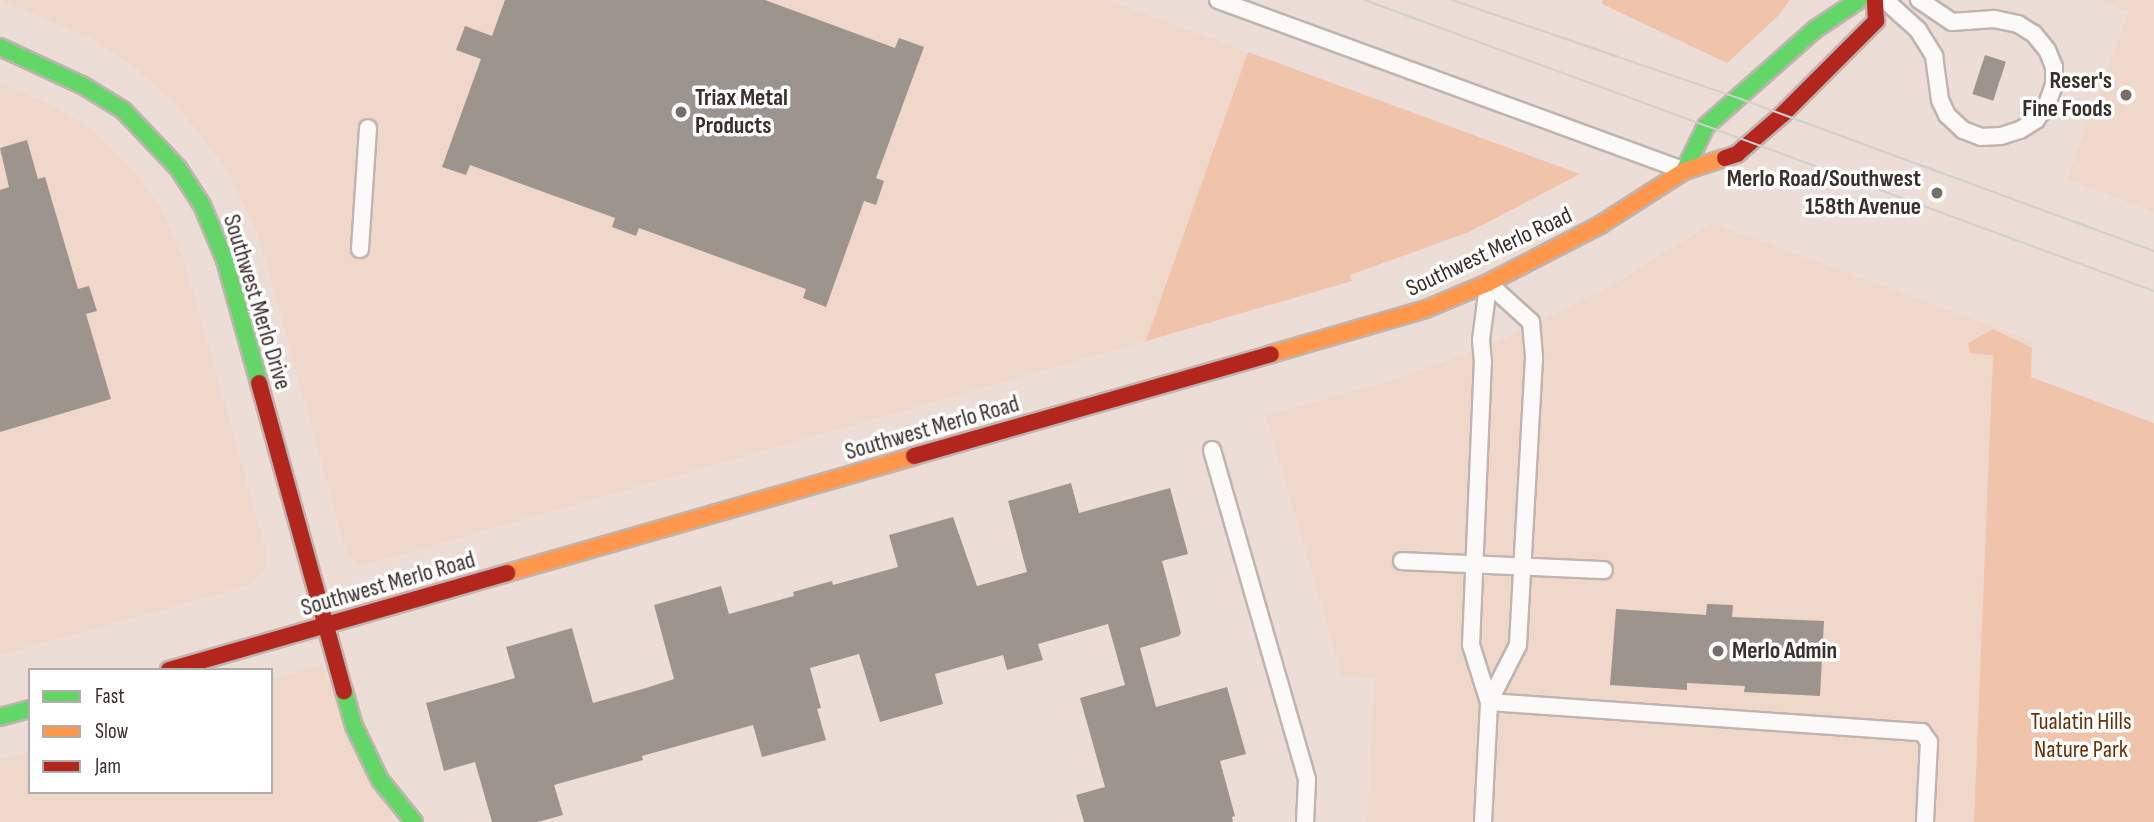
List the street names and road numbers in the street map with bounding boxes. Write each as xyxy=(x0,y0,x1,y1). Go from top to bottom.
street label: Southwest Merlo Road xyxy=(1402,201,1576,303)
street label: Southwest Merlo Drive xyxy=(217,211,297,393)
street label: Southwest Merlo Road xyxy=(842,389,1022,467)
street label: Southwest Merlo Road xyxy=(298,545,478,623)

